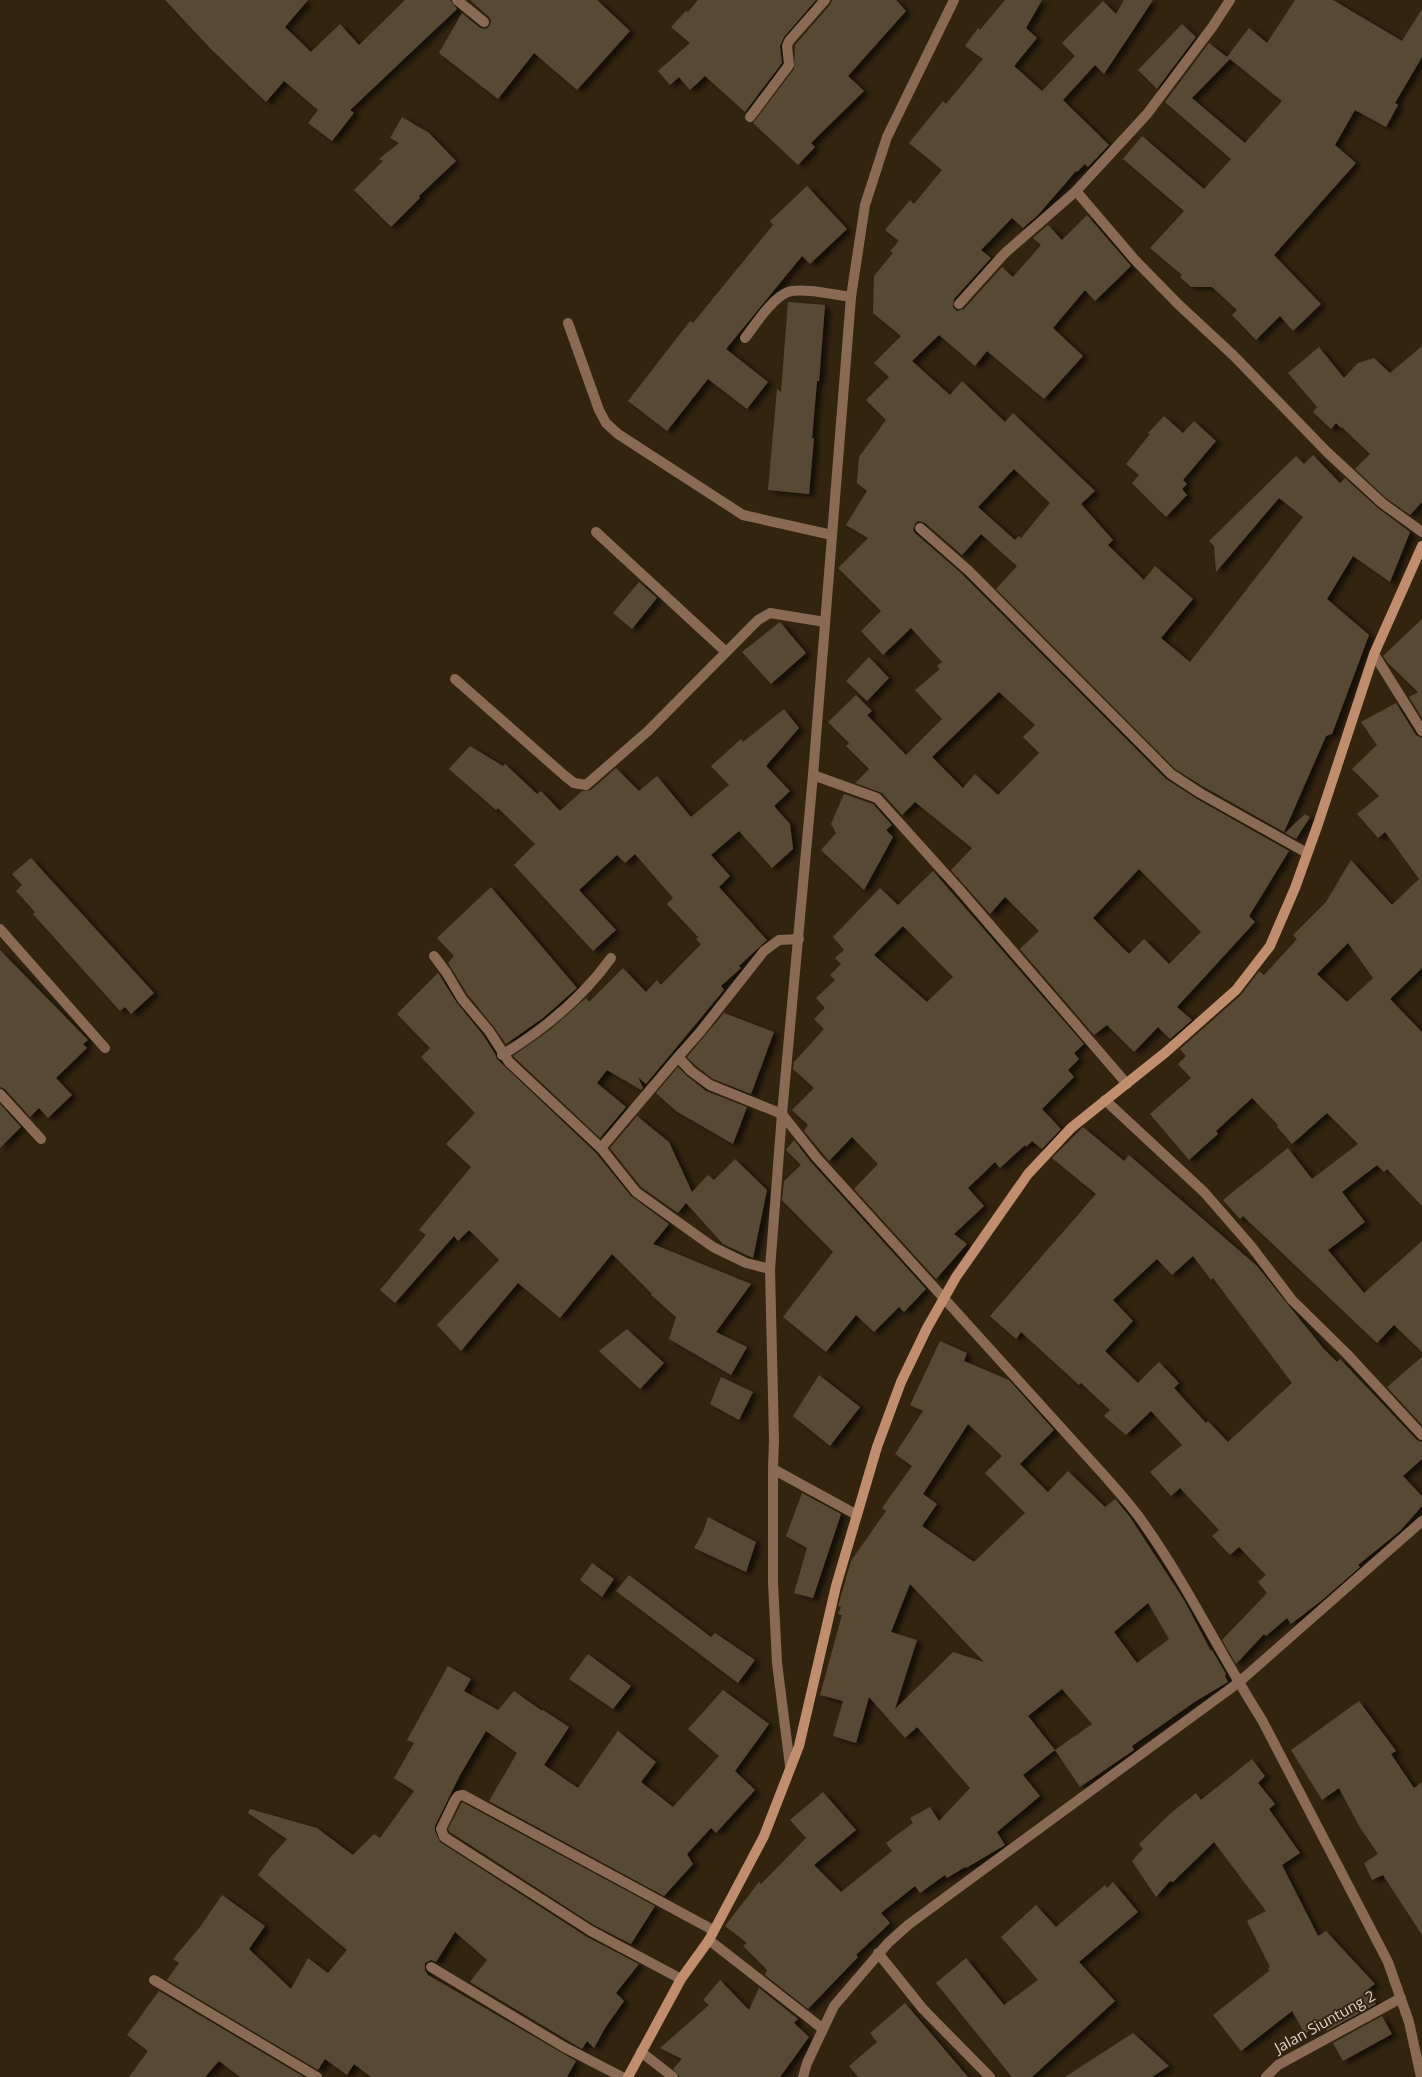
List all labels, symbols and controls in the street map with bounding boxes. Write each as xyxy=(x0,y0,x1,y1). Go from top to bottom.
street label: Jalan Siuntung 2 xyxy=(1269,1985,1378,2058)

